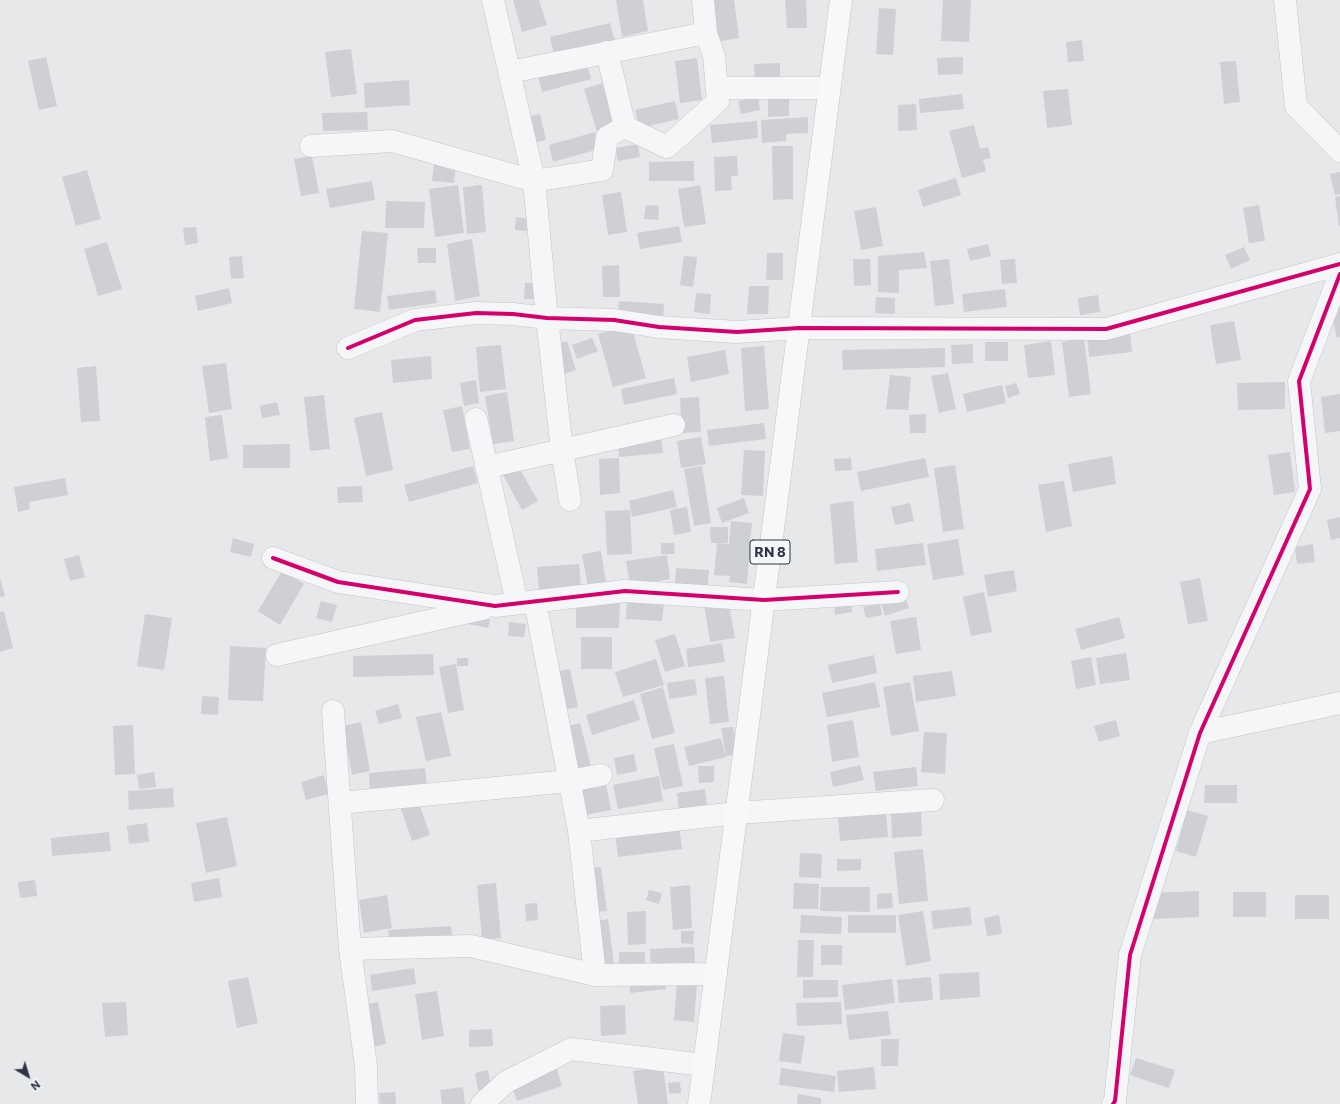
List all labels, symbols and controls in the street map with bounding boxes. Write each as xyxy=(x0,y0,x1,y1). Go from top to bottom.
road number: RN 8 xyxy=(750,540,790,564)
north arrow xyxy=(8,1056,48,1096)
text: N xyxy=(28,1078,43,1094)

